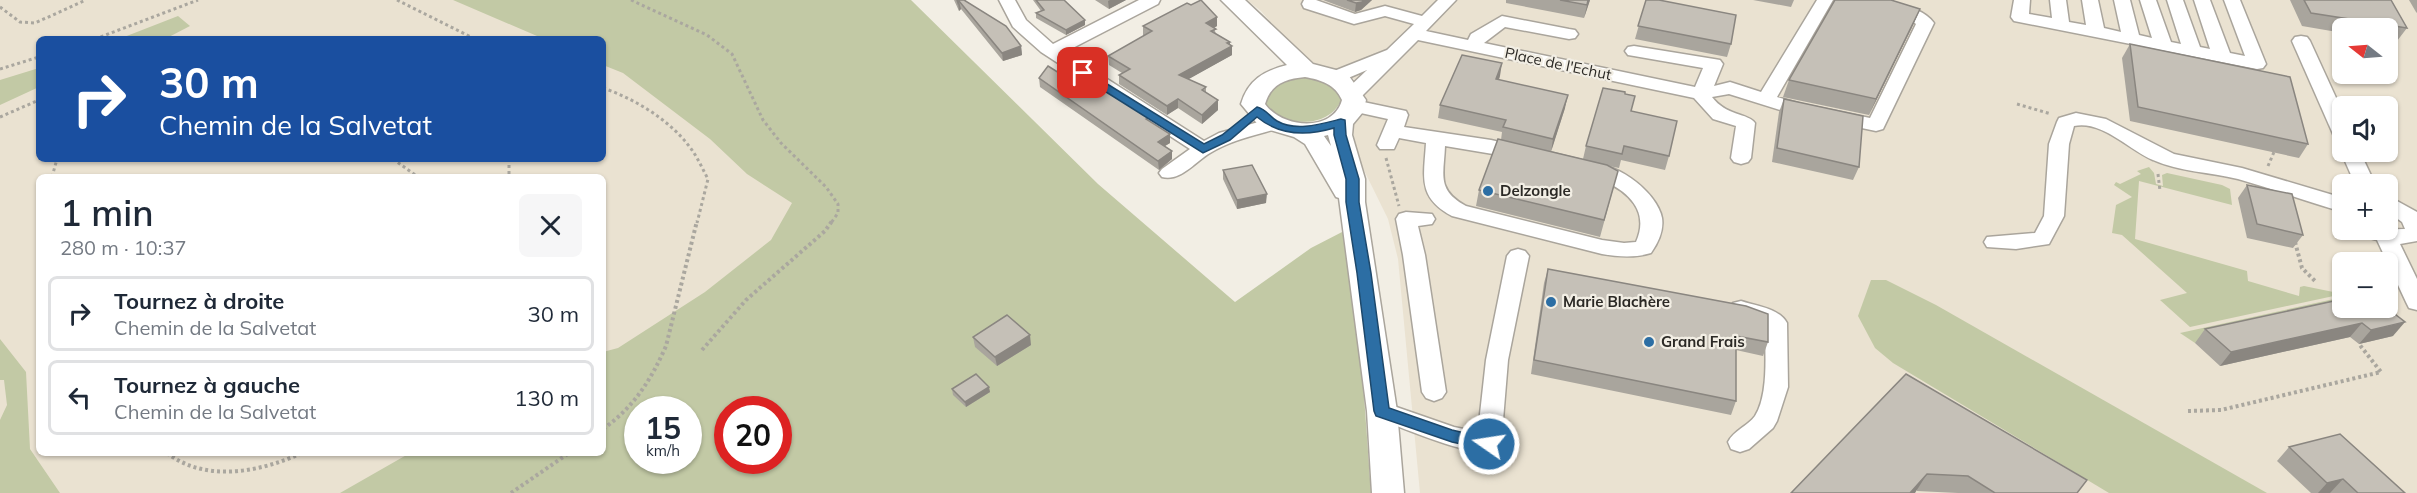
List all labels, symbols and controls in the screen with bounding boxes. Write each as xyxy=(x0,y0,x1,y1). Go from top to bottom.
north arrow xyxy=(2332,18,2398,84)
map controls xyxy=(2332,18,2398,318)
street label: Place de l'Echut xyxy=(1503,43,1613,84)
pin xyxy=(1057,47,1108,98)
text: 30 m xyxy=(159,56,259,109)
icon: arrive xyxy=(1066,56,1099,89)
icon: right xyxy=(60,60,138,138)
button: sound xyxy=(2332,96,2398,162)
text: Chemin de la Salvetat xyxy=(159,108,432,142)
button: + xyxy=(2332,174,2398,240)
place label: Delzongle xyxy=(1500,181,1571,200)
marker: Delzongle xyxy=(1481,184,1495,198)
text: 1 min xyxy=(60,190,154,235)
button: close xyxy=(519,194,582,257)
text: 280 m · 10:37 xyxy=(60,235,186,260)
button: − xyxy=(2332,252,2398,318)
text: Tournez à droite xyxy=(114,287,284,315)
place label: Marie Blachère xyxy=(1563,292,1670,311)
marker: Marie Blachère xyxy=(1544,295,1558,309)
icon: right xyxy=(63,297,96,330)
text: 30 m xyxy=(528,300,579,328)
text: Chemin de la Salvetat xyxy=(114,315,316,340)
place label: Grand Frais xyxy=(1661,332,1745,351)
marker: Grand Frais xyxy=(1642,335,1656,349)
text: Tournez à gauche xyxy=(114,371,300,399)
icon: left xyxy=(63,381,96,414)
text: 130 m xyxy=(514,384,579,412)
speed limit sign: 20 xyxy=(714,396,792,474)
text: Chemin de la Salvetat xyxy=(114,399,316,424)
text: 15 xyxy=(645,409,681,447)
position arrow xyxy=(1457,412,1521,476)
text: km/h xyxy=(646,441,680,460)

